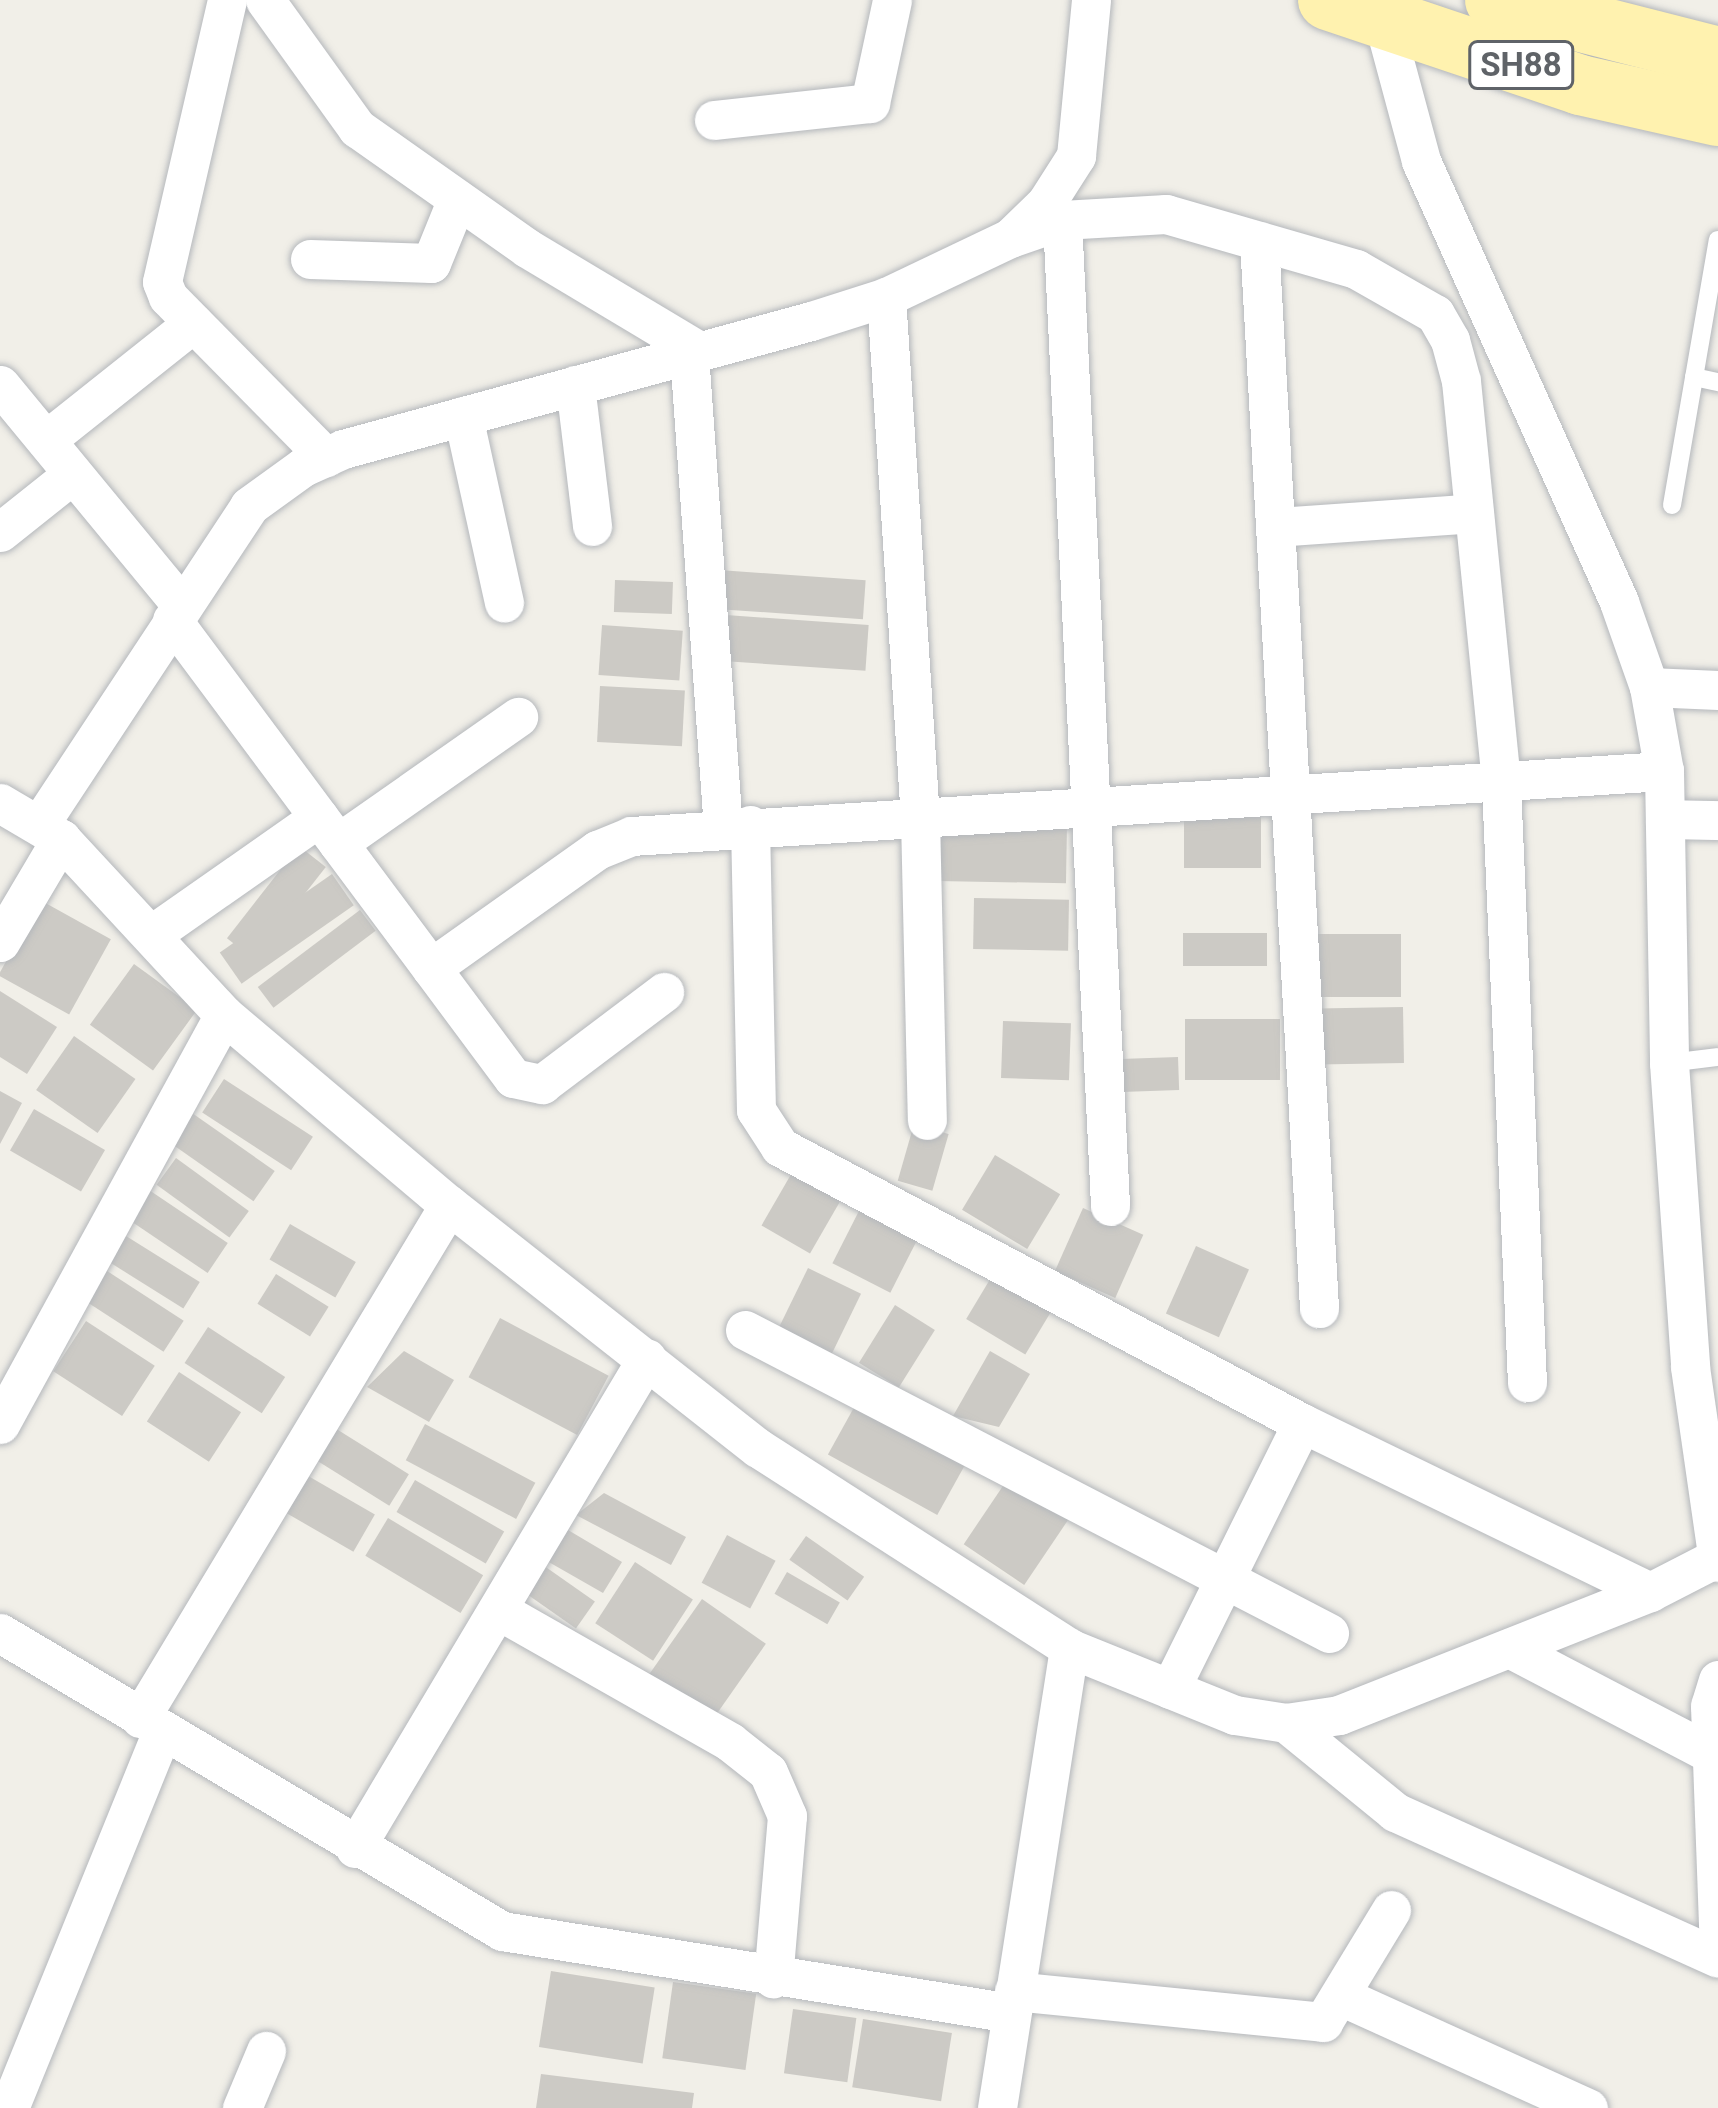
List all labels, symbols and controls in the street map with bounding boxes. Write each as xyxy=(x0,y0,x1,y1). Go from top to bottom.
road number: SH88 xyxy=(1467,38,1575,92)

